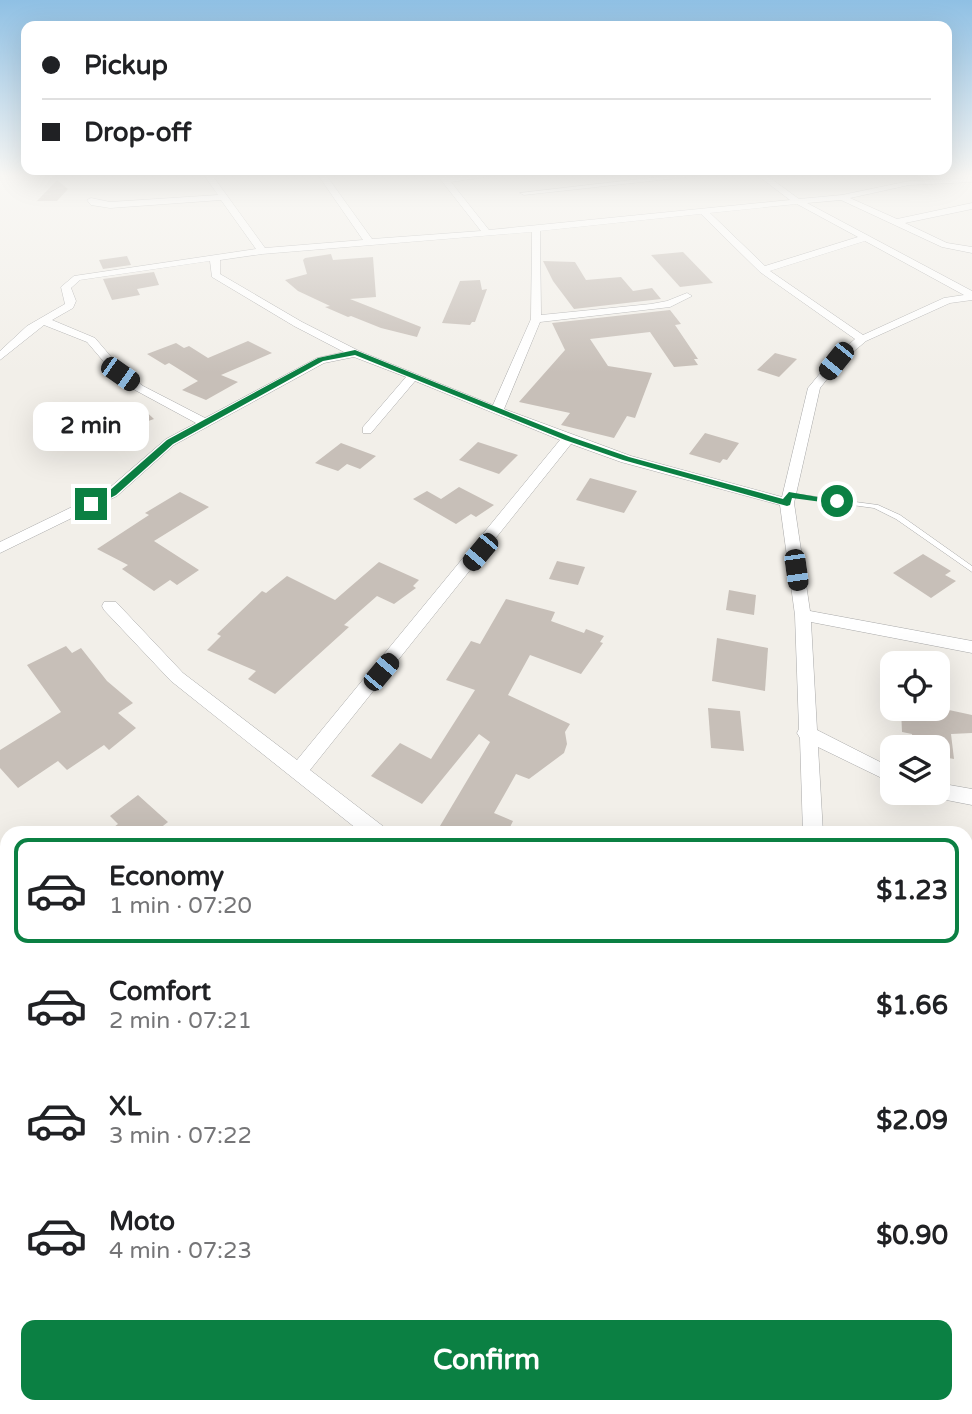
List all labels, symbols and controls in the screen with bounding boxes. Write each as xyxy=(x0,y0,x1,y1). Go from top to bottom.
text: Pickup xyxy=(84,50,168,81)
text: Drop-off xyxy=(84,117,191,148)
car xyxy=(815,338,858,384)
car xyxy=(97,353,144,395)
callout: 2 min xyxy=(33,402,149,452)
text: 2 min xyxy=(60,412,122,440)
route start xyxy=(821,485,853,517)
route end xyxy=(75,488,107,520)
car xyxy=(459,529,502,575)
car xyxy=(783,548,810,592)
car xyxy=(360,649,403,695)
map controls xyxy=(880,651,950,805)
button: locate xyxy=(880,651,950,721)
button: layers xyxy=(880,735,950,805)
icon: car xyxy=(25,859,88,922)
text: Economy xyxy=(109,861,224,892)
text: $1.23 xyxy=(876,875,948,906)
text: 1 min · 07:20 xyxy=(109,892,252,920)
icon: car xyxy=(25,974,88,1037)
text: Comfort xyxy=(109,976,211,1007)
text: $1.66 xyxy=(876,990,948,1021)
text: 2 min · 07:21 xyxy=(109,1007,252,1035)
icon: car xyxy=(25,1089,88,1152)
text: XL xyxy=(109,1091,141,1122)
text: $2.09 xyxy=(876,1105,948,1136)
text: 3 min · 07:22 xyxy=(109,1122,252,1150)
icon: car xyxy=(25,1204,88,1267)
text: Moto xyxy=(109,1206,175,1237)
text: $0.90 xyxy=(876,1220,948,1251)
text: 4 min · 07:23 xyxy=(109,1237,252,1265)
button: Confirm xyxy=(21,1320,952,1400)

